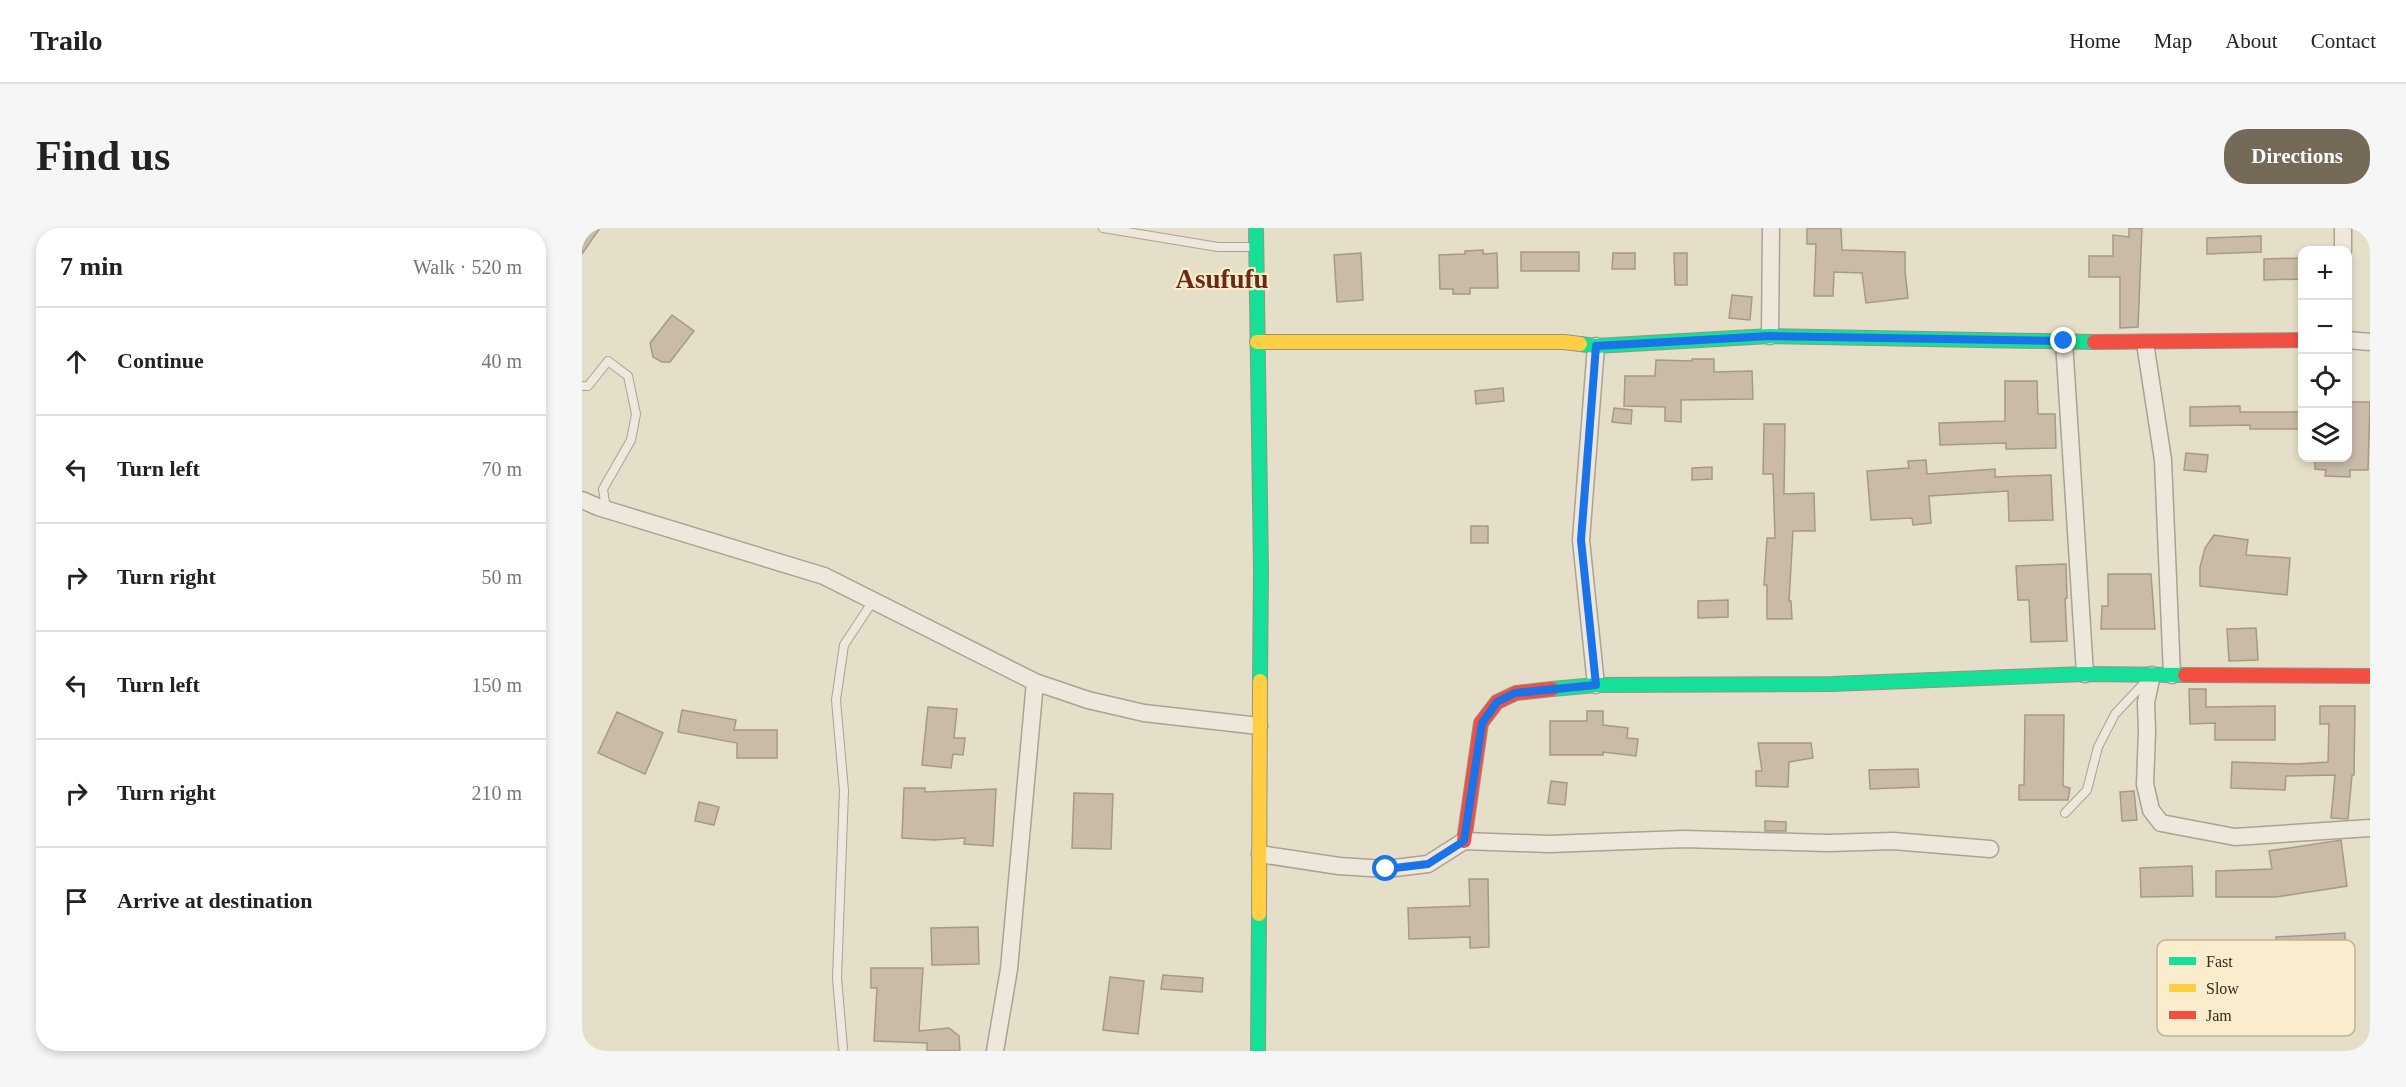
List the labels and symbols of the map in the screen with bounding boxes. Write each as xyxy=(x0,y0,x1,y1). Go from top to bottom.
district label: Asufufu xyxy=(1175,264,1269,294)
route end xyxy=(2050,327,2076,353)
route start xyxy=(1372,855,1398,881)
legend xyxy=(2157,940,2355,1036)
text: Fast xyxy=(2206,953,2233,970)
text: Slow xyxy=(2206,980,2239,997)
text: Jam xyxy=(2206,1007,2232,1024)

